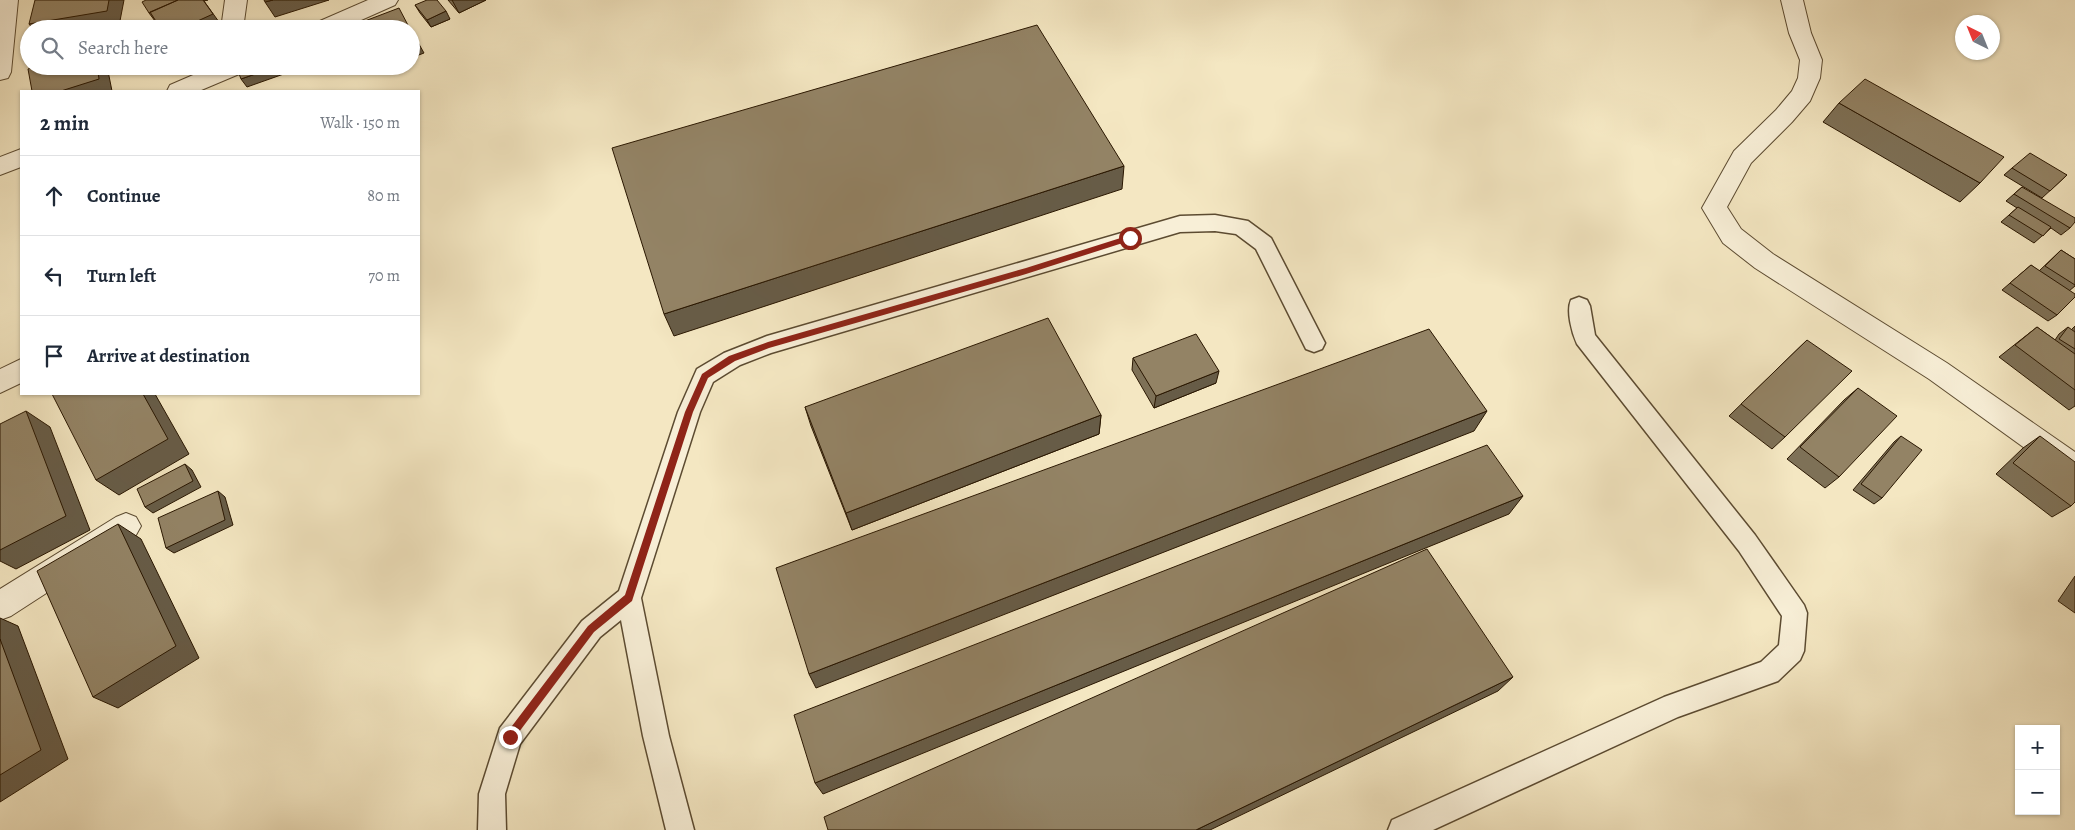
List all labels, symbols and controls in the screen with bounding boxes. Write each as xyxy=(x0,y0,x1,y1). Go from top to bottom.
north arrow xyxy=(1955,15,2000,60)
search box xyxy=(20,20,420,75)
icon: search xyxy=(38,34,66,62)
text: Search here xyxy=(78,35,168,61)
text: 2 min xyxy=(40,109,89,137)
text: Walk · 150 m xyxy=(320,112,400,134)
icon: ahead xyxy=(40,182,68,210)
text: Continue xyxy=(87,183,161,209)
text: 80 m xyxy=(367,185,400,207)
route start xyxy=(1119,227,1142,250)
icon: left xyxy=(40,262,68,290)
text: Turn left xyxy=(87,263,156,289)
text: 70 m xyxy=(368,265,400,287)
icon: arrive xyxy=(40,342,68,370)
text: Arrive at destination xyxy=(87,343,250,369)
map controls xyxy=(2015,725,2060,815)
button: + xyxy=(2015,725,2060,770)
route end xyxy=(499,726,522,749)
button: − xyxy=(2015,770,2060,815)

